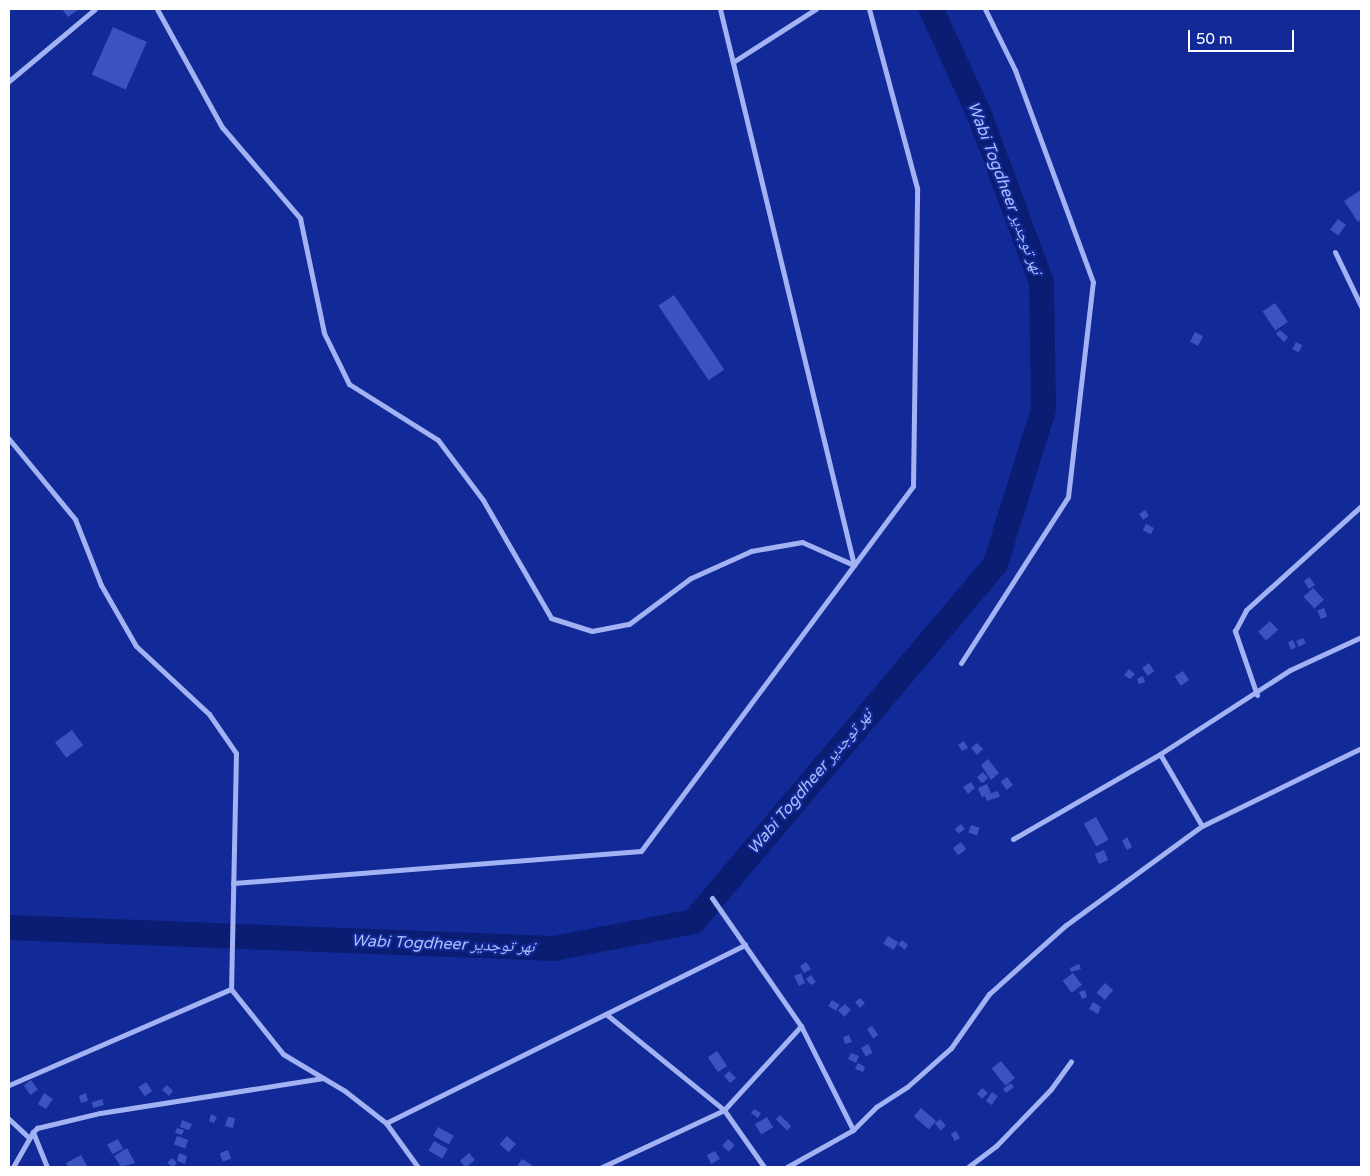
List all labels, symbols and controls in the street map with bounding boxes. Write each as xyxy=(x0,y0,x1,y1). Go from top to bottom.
scale bar xyxy=(1190,20,1296,52)
text: 50 m xyxy=(1196,30,1233,48)
water label: Wabi Togdheer نهر توجدير xyxy=(963,99,1047,277)
water label: Wabi Togdheer نهر توجدير xyxy=(744,706,876,858)
water label: Wabi Togdheer نهر توجدير xyxy=(351,931,535,957)

